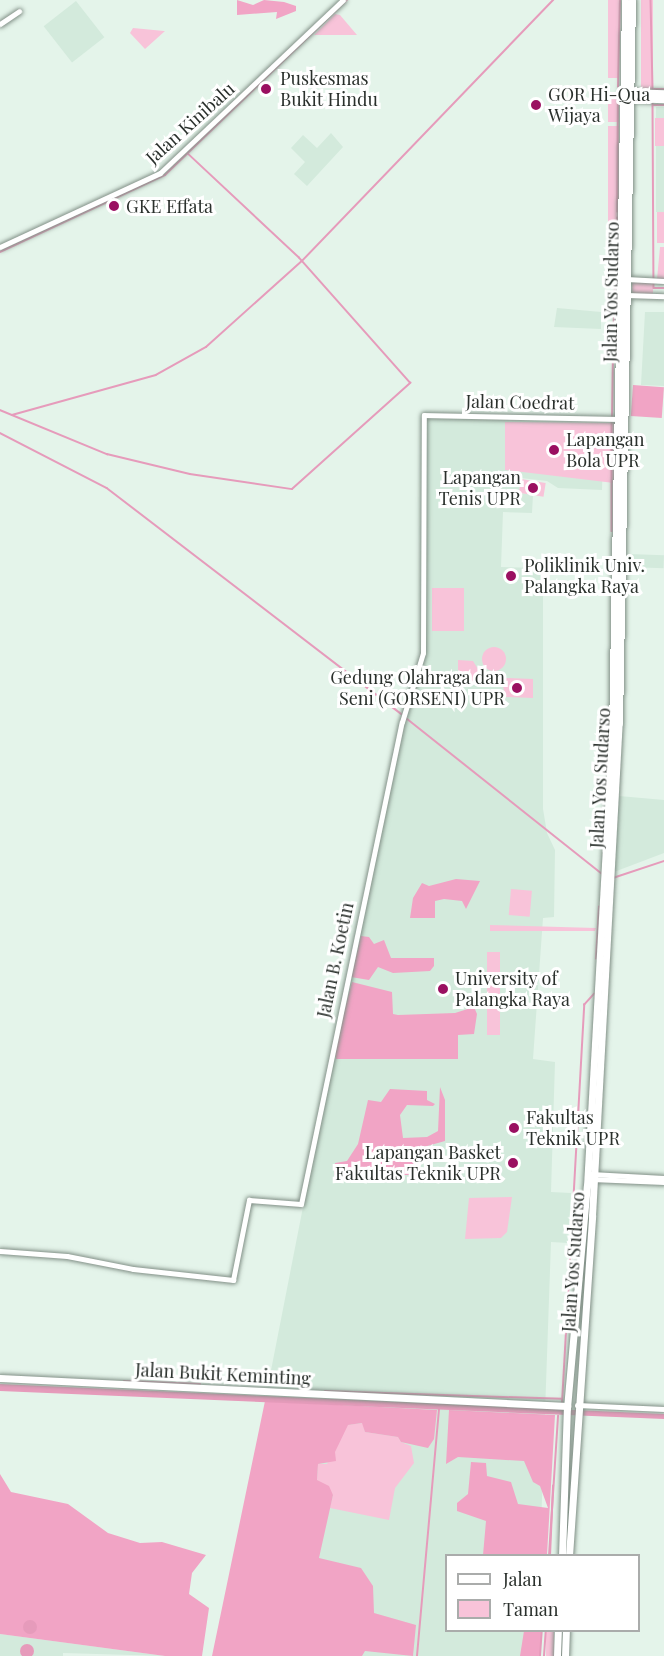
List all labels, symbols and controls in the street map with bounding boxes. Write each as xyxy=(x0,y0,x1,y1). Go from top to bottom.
place label: Puskesmas Bukit Hindu xyxy=(280,68,378,110)
street label: Jalan Kinibalu xyxy=(141,78,239,168)
marker: Puskesmas Bukit Hindu xyxy=(257,80,275,98)
place label: GOR Hi-Qua Wijaya xyxy=(548,84,650,127)
marker: GOR Hi-Qua Wijaya xyxy=(529,98,543,112)
place label: GKE Effata xyxy=(126,195,213,217)
marker: GKE Effata xyxy=(107,199,121,213)
street label: Jalan Yos Sudarso xyxy=(599,221,623,363)
street label: Jalan Coedrat xyxy=(465,390,575,414)
place label: Lapangan Bola UPR xyxy=(566,429,645,472)
marker: Lapangan Bola UPR xyxy=(547,443,561,457)
place label: Lapangan Tenis UPR xyxy=(438,467,521,510)
marker: Lapangan Tenis UPR xyxy=(526,481,540,495)
place label: Poliklinik Univ. Palangka Raya xyxy=(524,555,645,598)
marker: Poliklinik Univ. Palangka Raya xyxy=(502,567,520,585)
place label: Gedung Olahraga dan Seni (GORSENI) UPR xyxy=(330,667,505,710)
marker: Gedung Olahraga dan Seni (GORSENI) UPR xyxy=(510,681,524,695)
street label: Jalan Yos Sudarso xyxy=(586,707,614,849)
street label: Jalan B. Koetin xyxy=(312,900,358,1020)
place label: University of Palangka Raya xyxy=(455,968,570,1010)
marker: University of Palangka Raya xyxy=(436,982,450,996)
place label: Fakultas Teknik UPR xyxy=(526,1107,620,1150)
marker: Fakultas Teknik UPR xyxy=(507,1121,521,1135)
place label: Lapangan Basket Fakultas Teknik UPR xyxy=(334,1142,501,1184)
marker: Lapangan Basket Fakultas Teknik UPR xyxy=(506,1156,520,1170)
street label: Jalan Yos Sudarso xyxy=(557,1191,589,1333)
street label: Jalan Bukit Keminting xyxy=(135,1359,311,1389)
legend xyxy=(445,1554,640,1632)
text: Jalan xyxy=(503,1567,542,1591)
text: Taman xyxy=(503,1597,559,1621)

